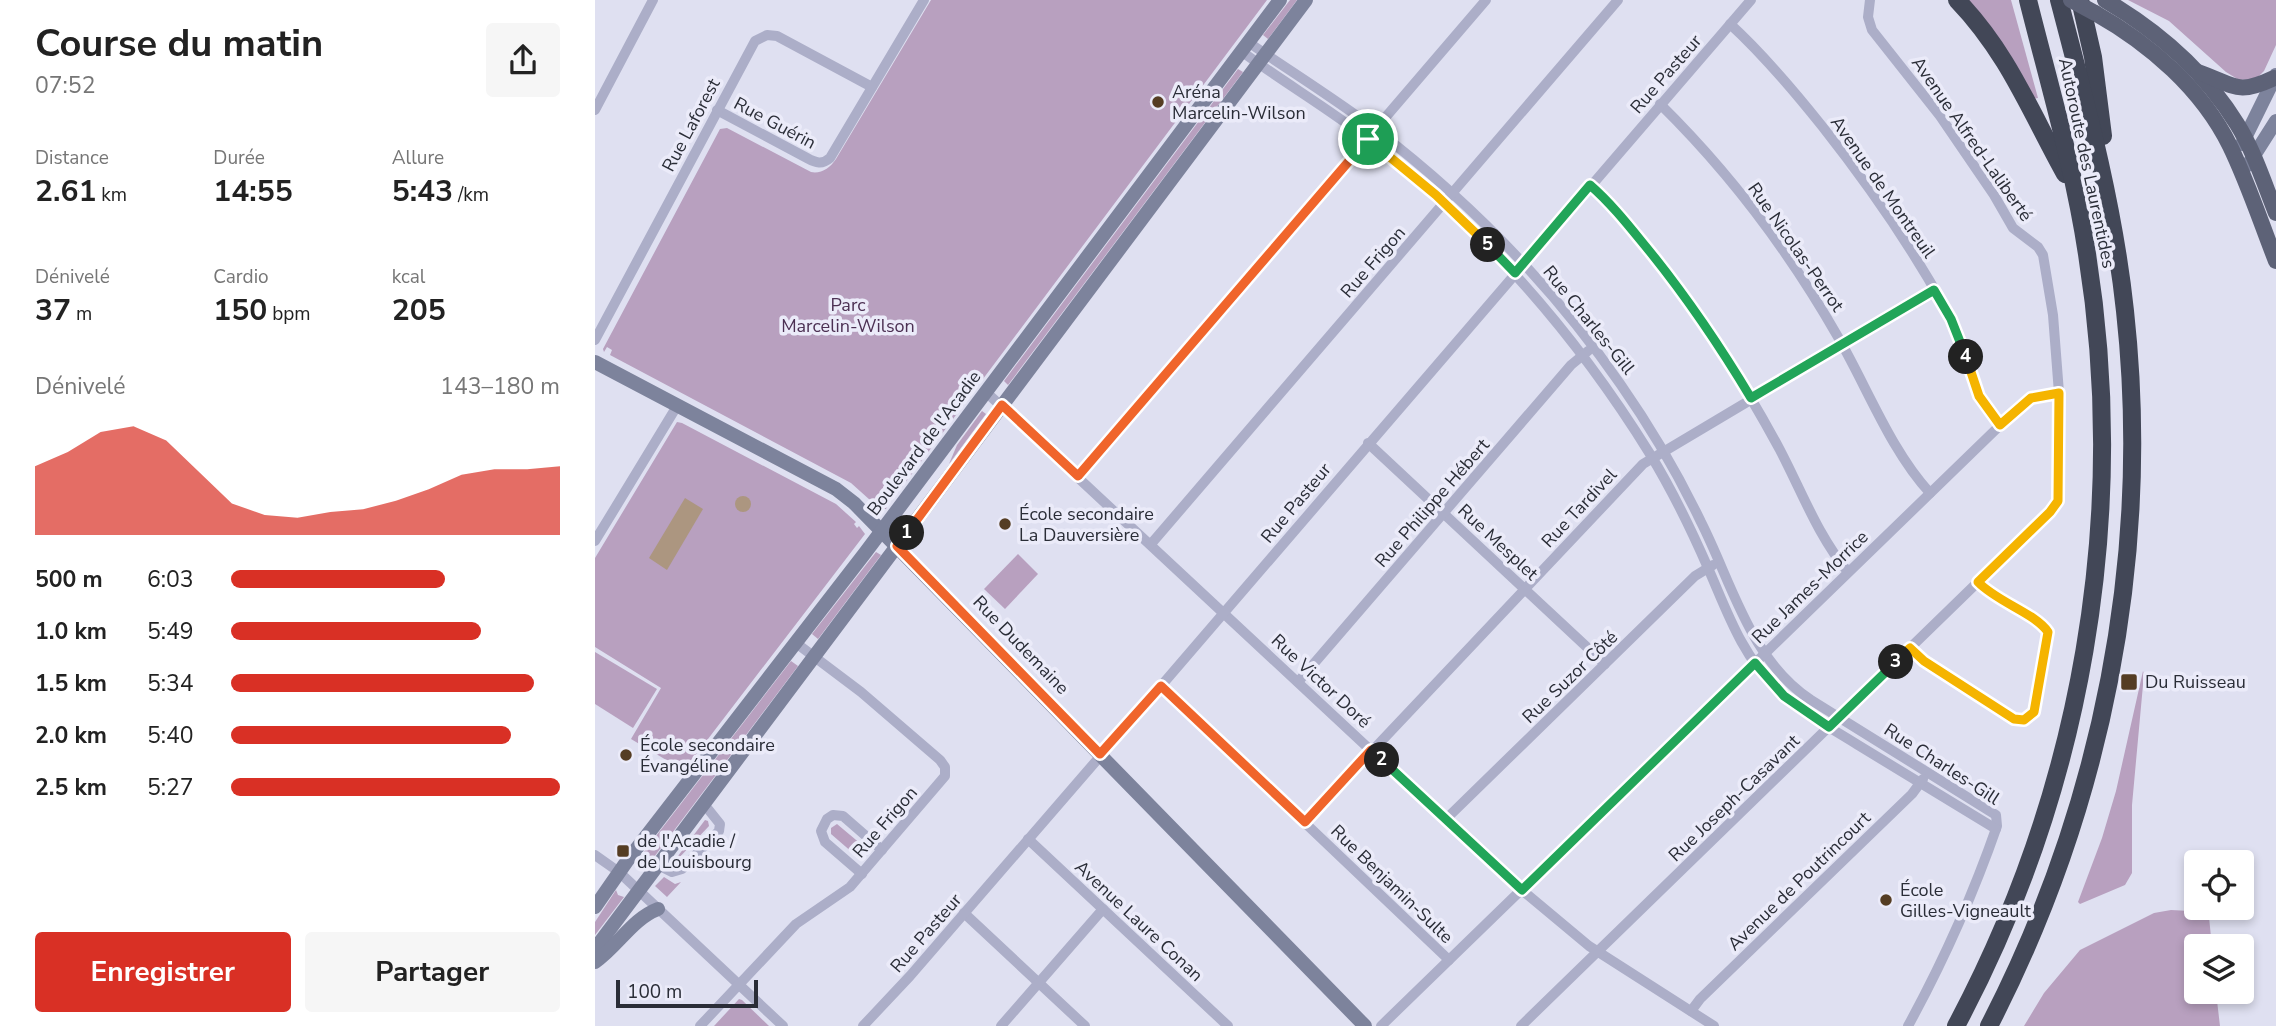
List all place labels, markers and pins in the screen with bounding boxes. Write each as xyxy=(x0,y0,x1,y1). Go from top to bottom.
place label: Aréna Marcelin-Wilson xyxy=(1172,80,1306,125)
marker: Aréna Marcelin-Wilson xyxy=(1150,94,1166,110)
pin xyxy=(1338,109,1398,169)
pin: 5 xyxy=(1471,228,1505,262)
pin: 4 xyxy=(1949,340,1983,374)
place label: École secondaire La Dauversière xyxy=(1019,502,1154,547)
pin: 1 xyxy=(889,516,925,550)
marker: École secondaire La Dauversière xyxy=(997,516,1013,532)
pin: 3 xyxy=(1879,644,1913,680)
place label: Du Ruisseau xyxy=(2145,670,2246,694)
marker: Du Ruisseau xyxy=(2119,672,2139,692)
place label: École secondaire Évangéline xyxy=(640,733,775,778)
pin: 2 xyxy=(1365,742,1399,778)
marker: École secondaire Évangéline xyxy=(618,747,634,763)
place label: de l'Acadie / de Louisbourg xyxy=(637,829,752,874)
marker: de l'Acadie / de Louisbourg xyxy=(615,843,631,859)
place label: École Gilles-Vigneault xyxy=(1900,878,2032,923)
marker: École Gilles-Vigneault xyxy=(1878,892,1894,908)

